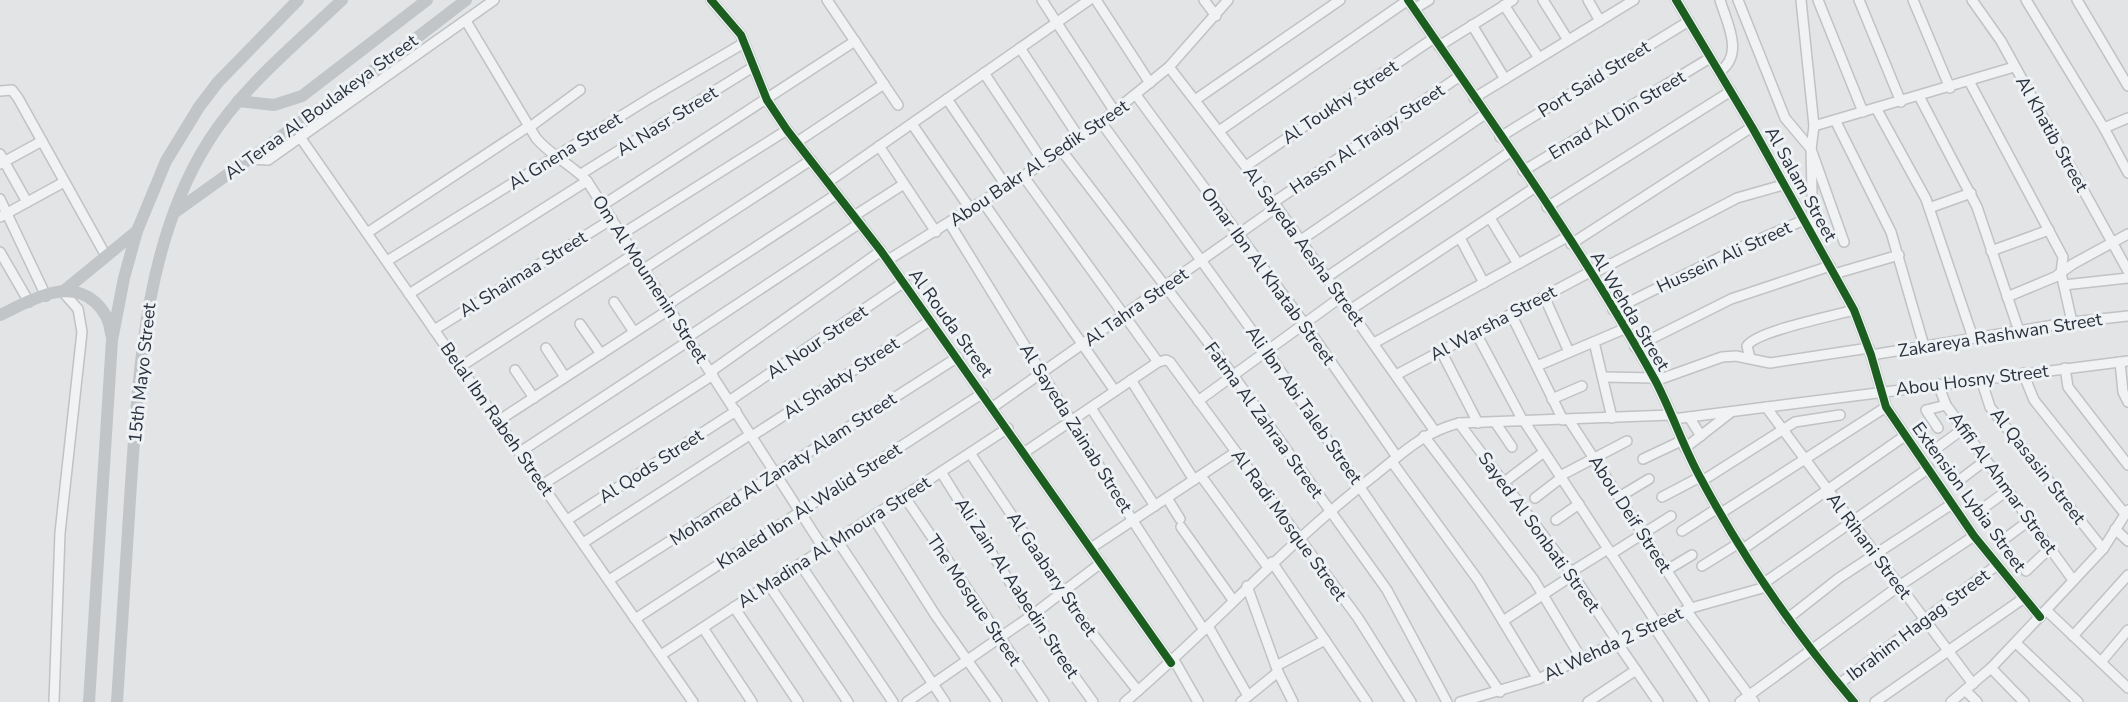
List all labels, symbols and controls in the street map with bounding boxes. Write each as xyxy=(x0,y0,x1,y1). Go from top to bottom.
street label: Al Teraa Al Boulakeya Street xyxy=(220,28,423,185)
street label: Port Said Street xyxy=(1533,35,1655,123)
street label: Al Toukhy Street xyxy=(1277,54,1403,150)
street label: Emad Al Din Street xyxy=(1544,64,1690,165)
street label: Al Khatib Street xyxy=(2010,72,2094,197)
street label: Hassn Al Traigy Street xyxy=(1285,78,1450,200)
street label: Al Nasr Street xyxy=(612,80,723,162)
street label: Abou Bakr Al Sedik Street xyxy=(945,94,1134,232)
street label: Al Gnena Street xyxy=(504,106,627,195)
street label: Al Salam Street xyxy=(1760,122,1843,246)
street label: Al Sayeda Aesha Street xyxy=(1238,161,1370,331)
street label: Omar Ibn Al Khatab Street xyxy=(1195,182,1341,370)
street label: Om Al Moumenin Street xyxy=(587,190,714,368)
street label: Hussein Ali Street xyxy=(1653,215,1796,299)
street label: Al Shaimaa Street xyxy=(455,225,592,323)
street label: Al Wehda Street xyxy=(1585,247,1676,376)
street label: Al Tahra Street xyxy=(1079,262,1193,352)
street label: Al Rouda Street xyxy=(903,264,999,383)
street label: Al Warsha Street xyxy=(1426,279,1561,366)
street label: Al Nour Street xyxy=(762,299,873,385)
street label: 15th Mayo Street xyxy=(123,301,161,444)
street label: Zakareya Rashwan Street xyxy=(1896,307,2104,363)
street label: Ali Ibn Abi Taleb Street xyxy=(1240,321,1368,489)
street label: Al Shabty Street xyxy=(778,331,904,424)
street label: Fatma Al Zahraa Street xyxy=(1199,337,1329,503)
street label: Belal Ibn Rabeh Street xyxy=(435,338,559,501)
street label: Al Sayeda Zainab Street xyxy=(1014,339,1138,518)
street label: Abou Hosny Street xyxy=(1894,359,2050,401)
street label: Mohamed Al Zanaty Alam Street xyxy=(665,386,901,551)
street label: Al Qasasin Street xyxy=(1985,403,2091,530)
street label: Afifi Al Ahmar Street xyxy=(1944,407,2063,559)
street label: Extension Lybia Street xyxy=(1906,417,2032,577)
street label: Al Qods Street xyxy=(594,423,708,509)
street label: Khaled Ibn Al Walid Street xyxy=(712,437,907,575)
street label: Al Radi Mosque Street xyxy=(1226,444,1353,606)
street label: Sayed Al Sonbati Street xyxy=(1473,447,1606,618)
street label: Abou Deif Street xyxy=(1583,451,1677,578)
street label: Al Madina Al Mnoura Street xyxy=(733,470,936,613)
street label: Al Rihani Street xyxy=(1821,488,1917,605)
street label: Ali Zain Al Aabedin Street xyxy=(950,493,1085,683)
street label: Al Gaabary Street xyxy=(1001,507,1103,641)
street label: The Mosque Street xyxy=(921,530,1027,671)
street label: Ibrahim Hagag Street xyxy=(1842,563,1995,687)
street label: Al Wehda 2 Street xyxy=(1540,601,1687,687)

